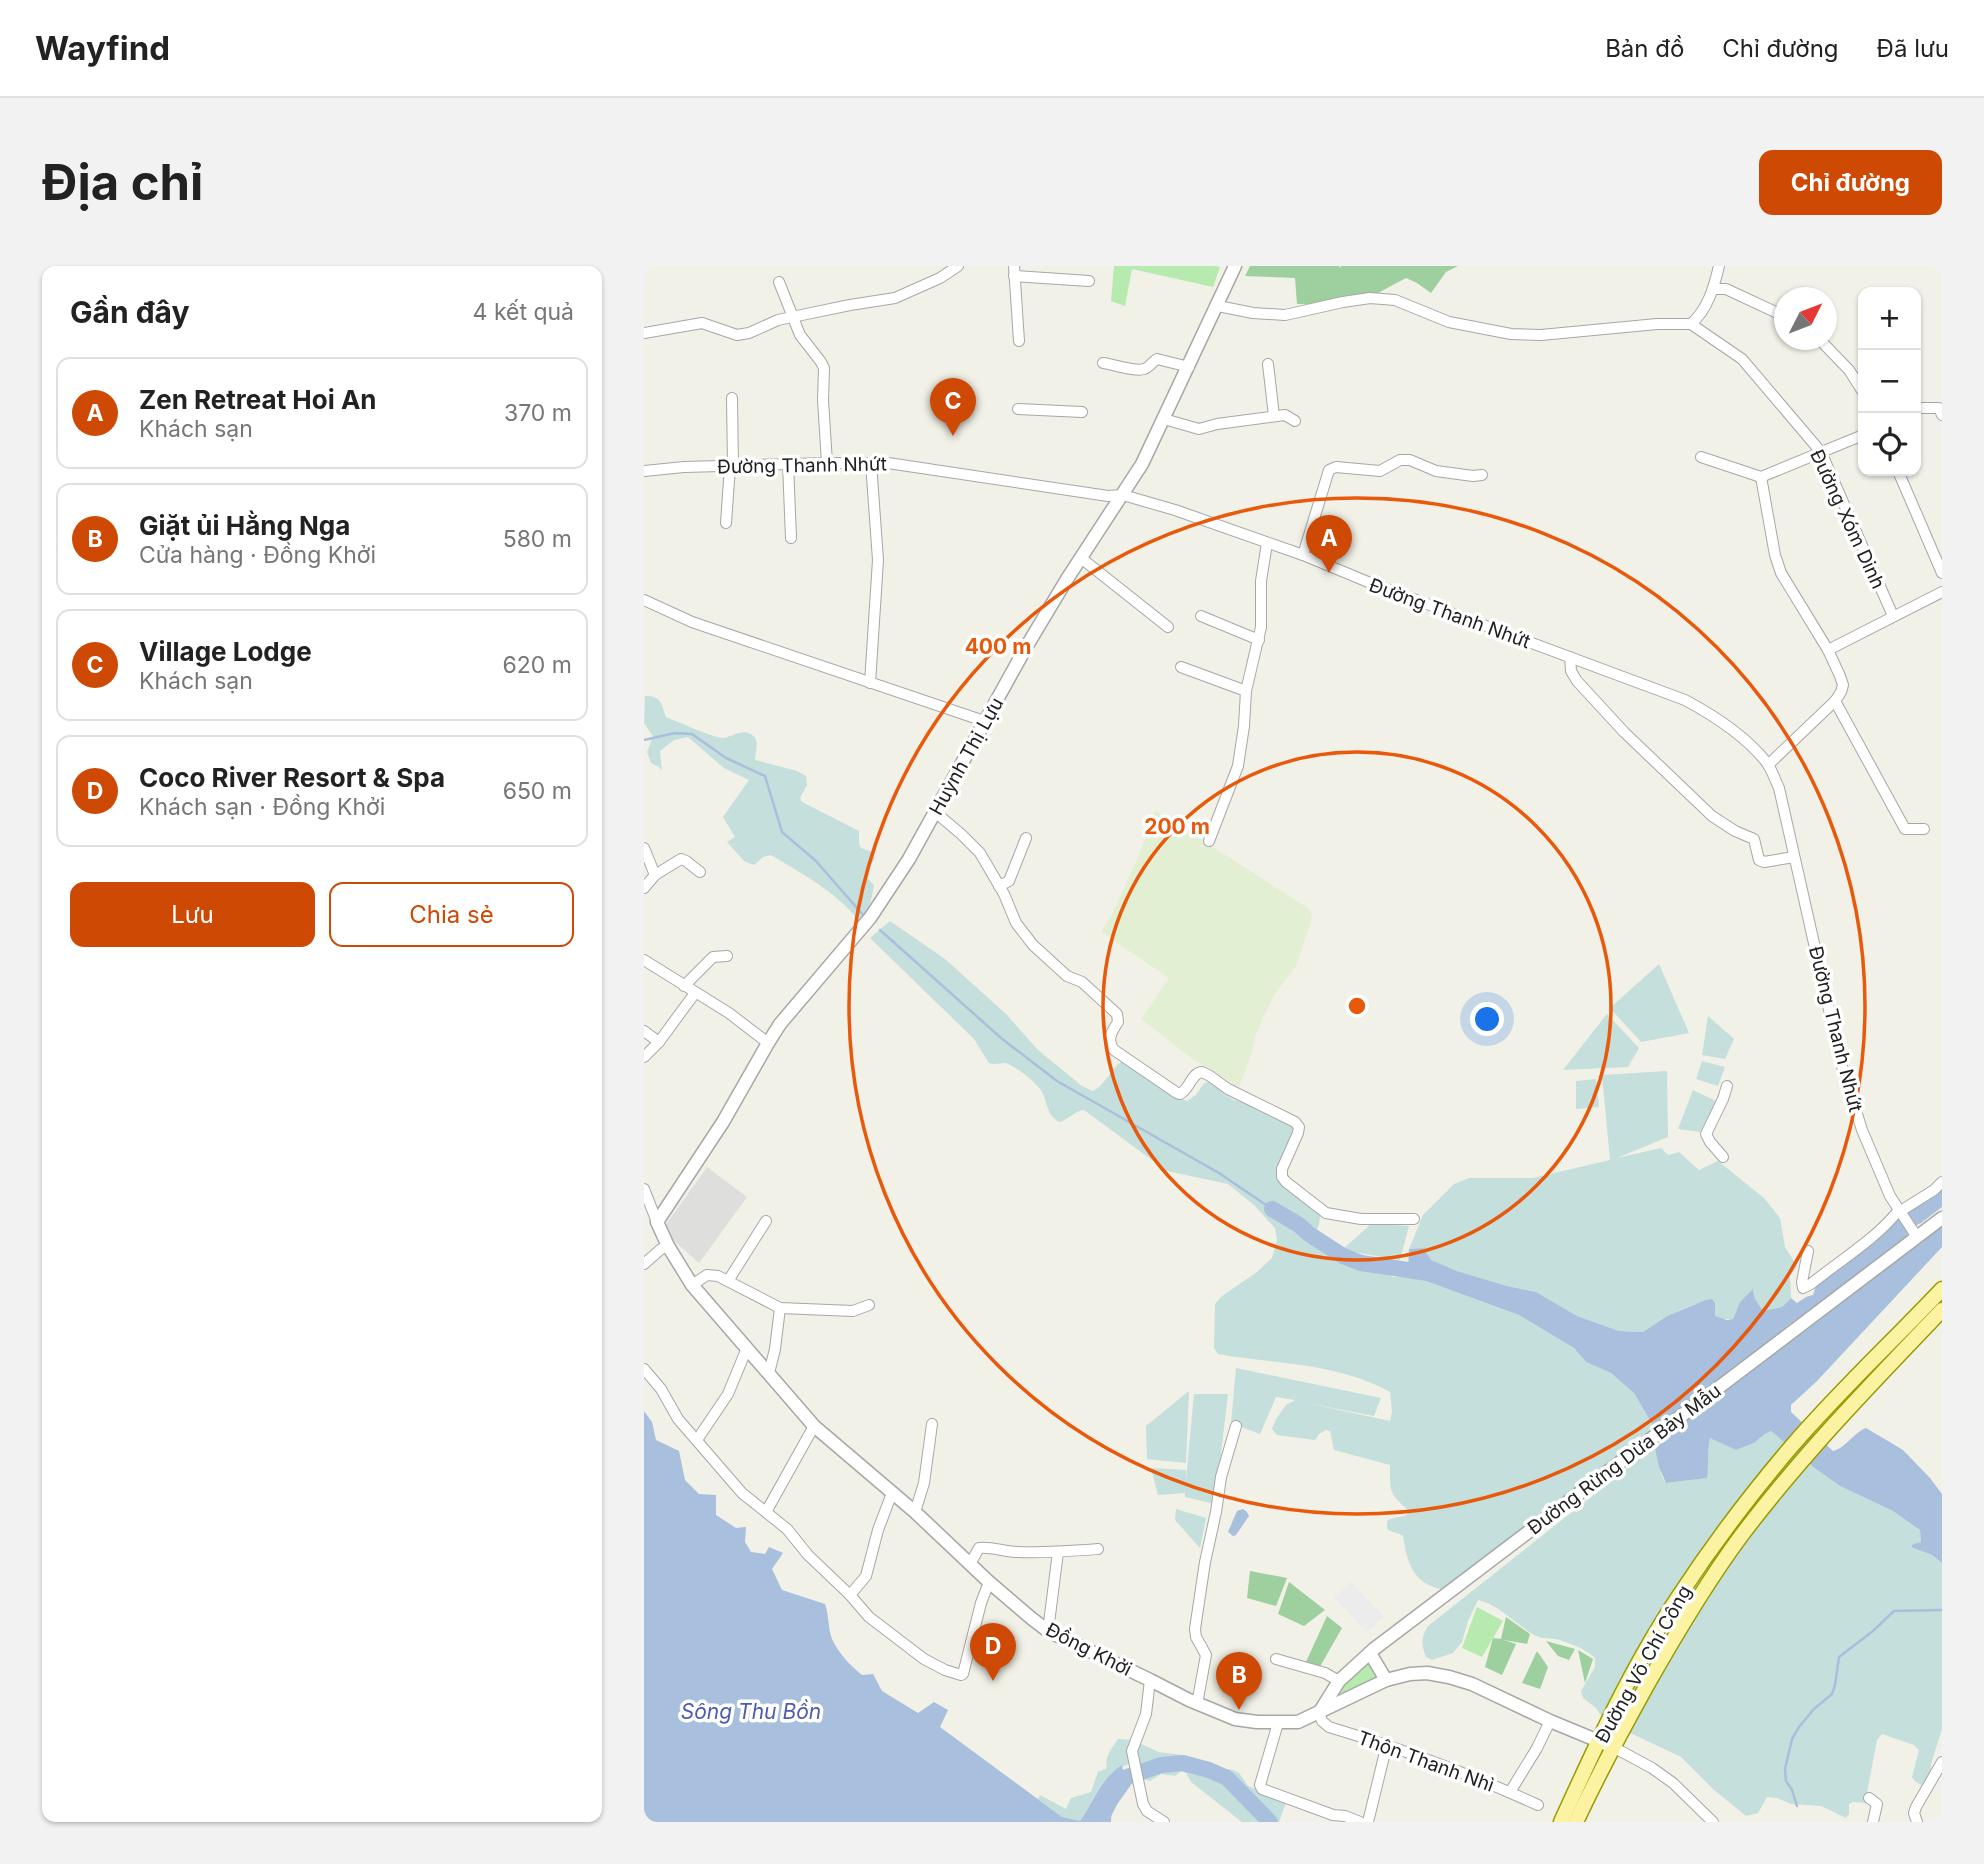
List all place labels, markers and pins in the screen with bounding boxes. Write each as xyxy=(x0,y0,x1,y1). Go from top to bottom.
pin: C xyxy=(930,378,976,436)
pin: A xyxy=(1306,515,1352,573)
centre of rings xyxy=(1345,994,1369,1018)
pin: D xyxy=(970,1623,1016,1681)
pin: B xyxy=(1216,1652,1262,1710)

